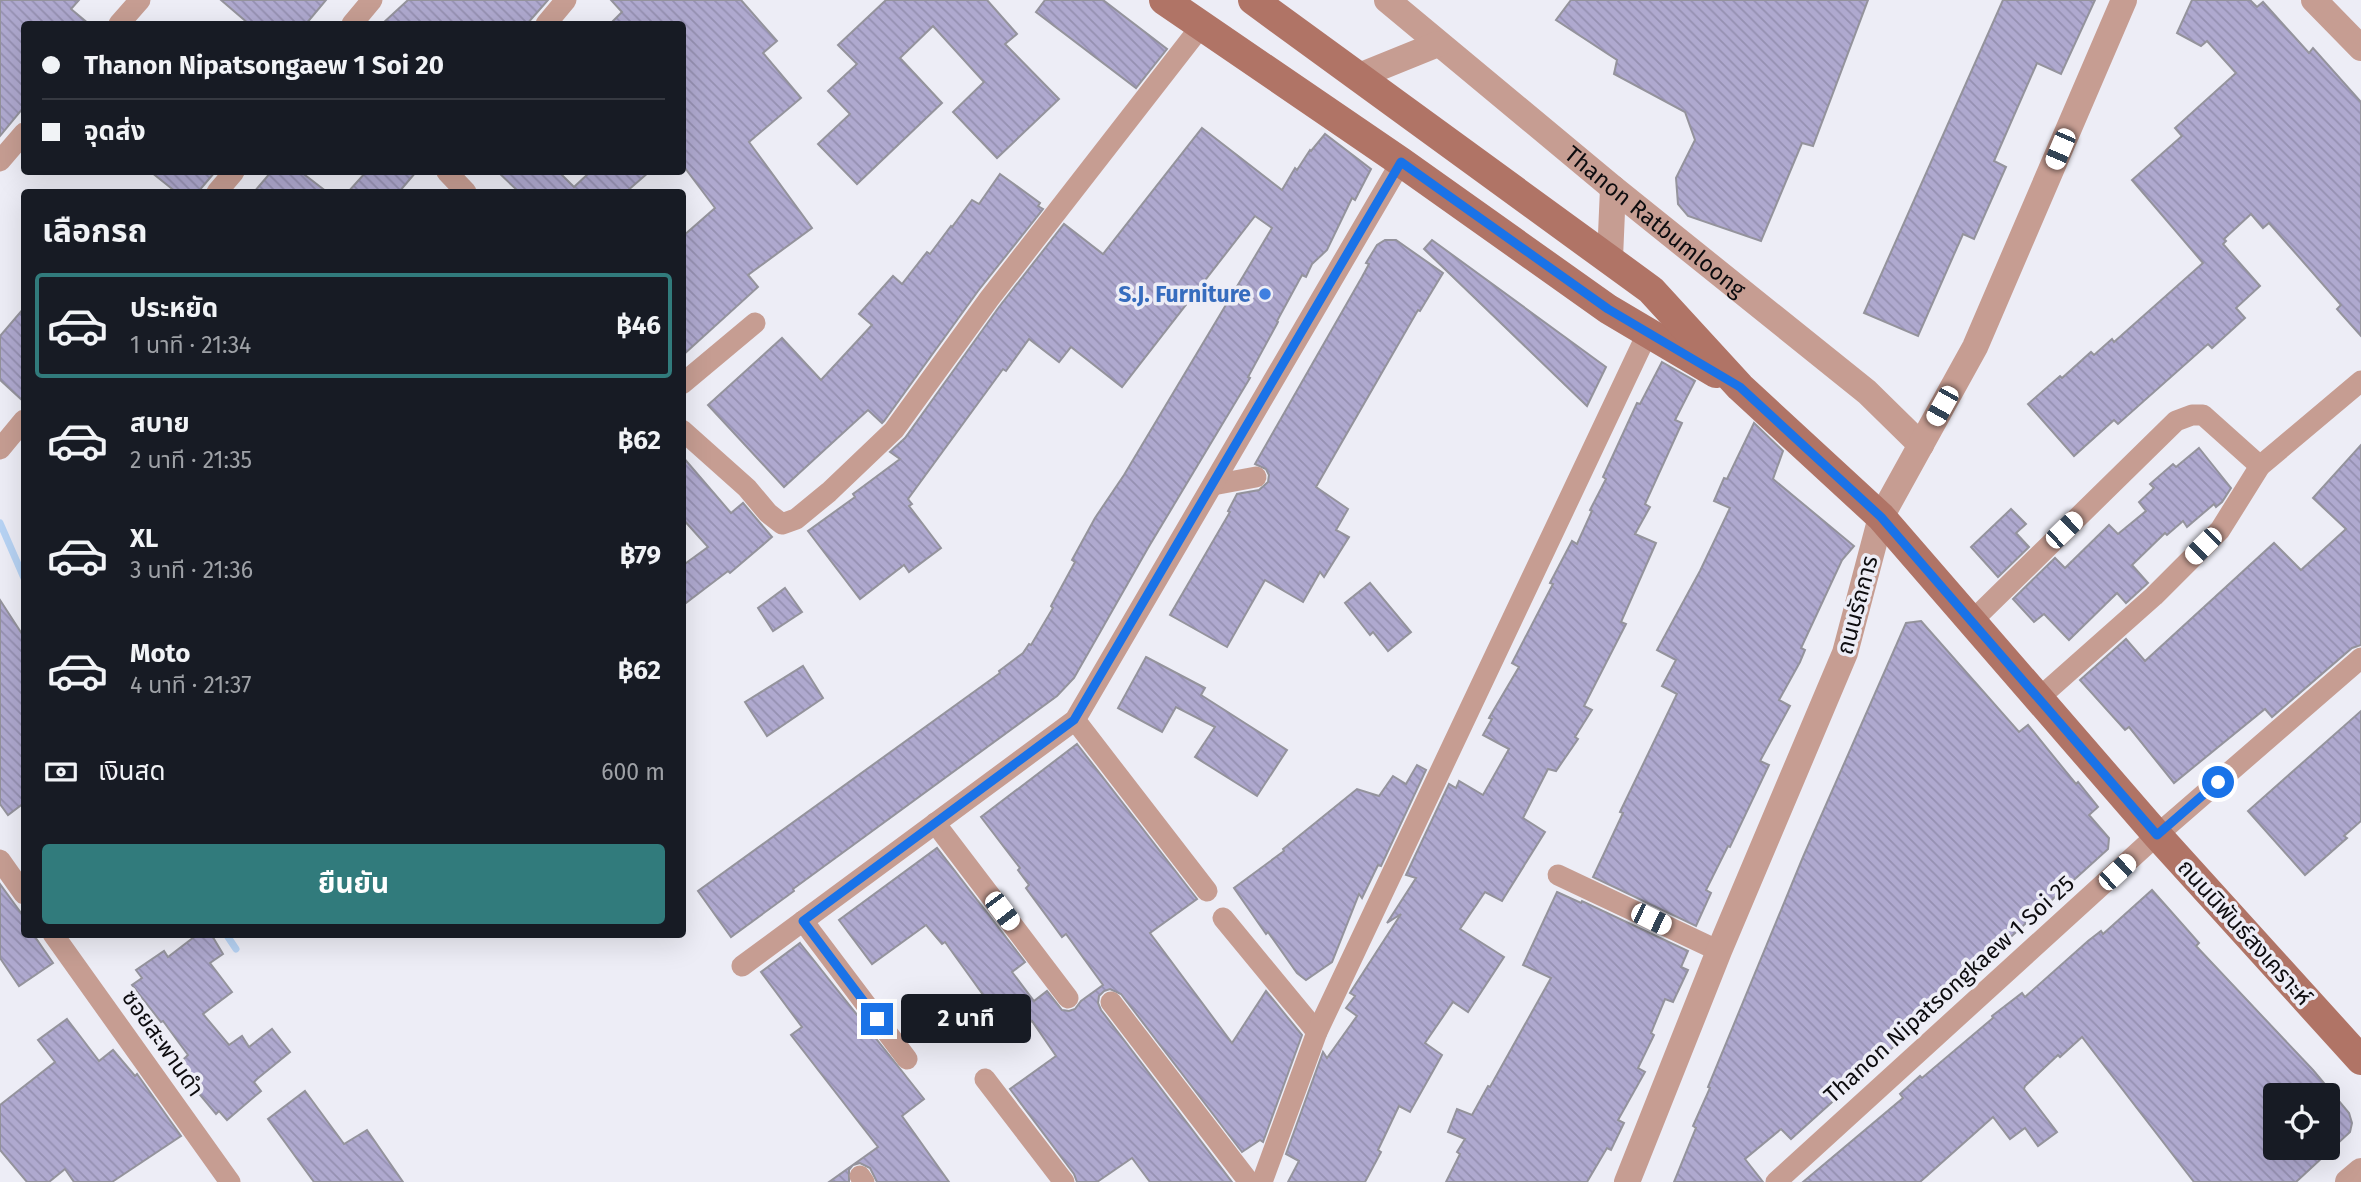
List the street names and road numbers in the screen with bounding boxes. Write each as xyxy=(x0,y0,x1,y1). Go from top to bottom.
street label: Thanon Ratbumloong xyxy=(1559,140,1751,303)
street label: ถนนรัถการ xyxy=(1830,552,1884,658)
street label: ถนนนิพันธ์สงเคราะห์ xyxy=(2172,853,2318,1011)
street label: Thanon Nipatsongkaew 1 Soi 25 xyxy=(1818,869,2080,1109)
street label: ซอยสะพานดำ xyxy=(116,984,210,1102)

